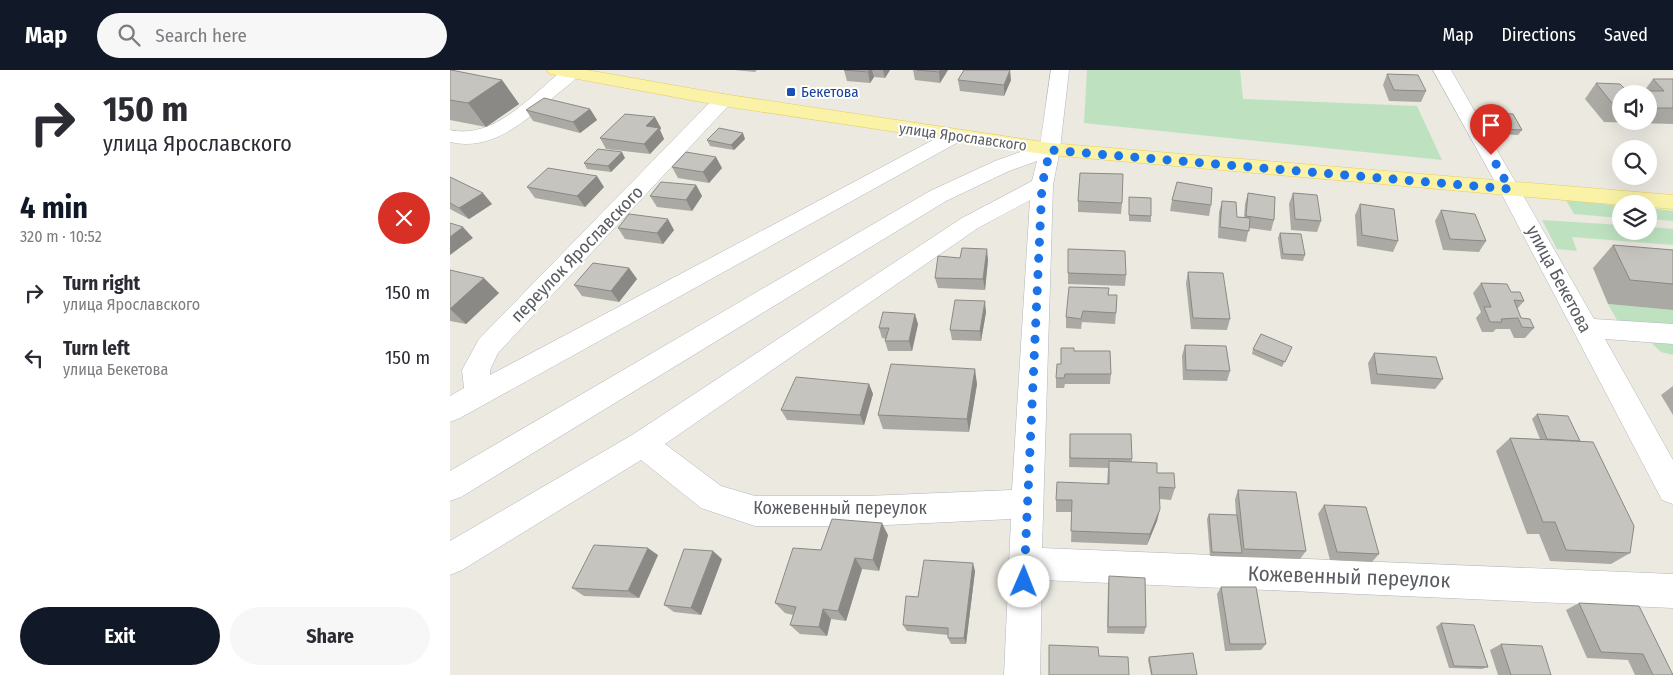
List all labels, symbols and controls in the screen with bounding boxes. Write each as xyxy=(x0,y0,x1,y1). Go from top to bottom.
search box xyxy=(97,13,447,58)
text: Map xyxy=(25,21,67,49)
icon: search xyxy=(115,21,143,49)
text: Search here xyxy=(155,24,247,47)
text: Map xyxy=(1442,24,1474,46)
text: Directions xyxy=(1502,24,1576,46)
text: Saved xyxy=(1604,24,1648,46)
place label: Бекетова xyxy=(801,83,859,101)
map controls xyxy=(1612,85,1657,240)
button: sound xyxy=(1612,85,1657,130)
marker: Бекетова xyxy=(785,86,797,98)
text: 150 m xyxy=(103,88,188,130)
icon: right xyxy=(20,90,85,155)
pin xyxy=(1470,104,1512,155)
icon: arrive xyxy=(1477,111,1505,139)
street label: улица Ярославского xyxy=(898,119,1028,155)
text: улица Ярославского xyxy=(103,130,292,157)
button: search xyxy=(1612,140,1657,185)
street label: переулок Ярославского xyxy=(506,181,648,327)
text: 4 min xyxy=(20,190,88,226)
button: close xyxy=(378,192,430,244)
button: layers xyxy=(1612,195,1657,240)
street label: улица Бекетова xyxy=(1521,222,1597,337)
text: 320 m · 10:52 xyxy=(20,227,102,246)
text: Turn right xyxy=(63,272,140,295)
icon: right xyxy=(20,279,48,307)
text: 150 m xyxy=(385,281,430,304)
text: улица Ярославского xyxy=(63,295,200,314)
text: Turn left xyxy=(63,337,130,360)
icon: left xyxy=(20,344,48,372)
text: 150 m xyxy=(385,346,430,369)
text: улица Бекетова xyxy=(63,360,168,379)
street label: Кожевенный переулок xyxy=(753,497,927,519)
position arrow xyxy=(997,555,1049,607)
street label: Кожевенный переулок xyxy=(1247,560,1451,594)
button: Exit xyxy=(20,607,220,665)
button: Share xyxy=(230,607,430,665)

